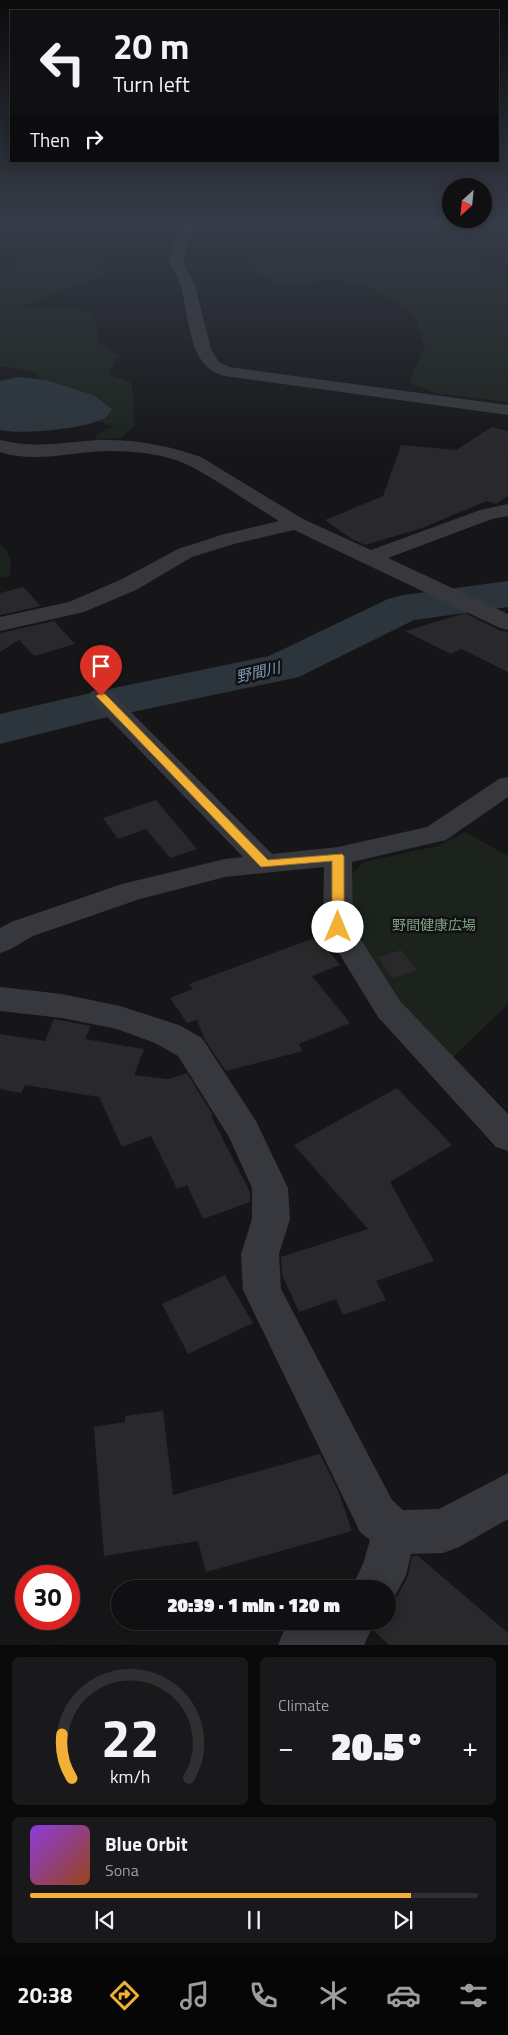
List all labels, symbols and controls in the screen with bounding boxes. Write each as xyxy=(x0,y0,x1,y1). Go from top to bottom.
text: 20 m xyxy=(113,19,189,73)
icon: left xyxy=(30,30,95,95)
text: Turn left xyxy=(113,67,190,101)
text: Then xyxy=(30,125,70,154)
icon: right xyxy=(80,125,108,153)
north arrow xyxy=(442,178,492,228)
map controls xyxy=(442,178,492,228)
pin xyxy=(80,645,122,696)
icon: arrive xyxy=(87,652,115,680)
water label: 野間川 xyxy=(233,655,284,688)
position arrow xyxy=(311,900,363,952)
park label: 野間健康広場 xyxy=(392,914,476,935)
speed limit sign: 30 xyxy=(15,1565,80,1630)
text: 20:39 · 1 min · 120 m xyxy=(167,1590,340,1619)
text: Climate xyxy=(278,1693,329,1717)
text: 22 xyxy=(101,1698,159,1777)
text: 20.5° xyxy=(331,1717,425,1775)
text: − xyxy=(278,1725,294,1768)
text: + xyxy=(462,1725,478,1768)
text: km/h xyxy=(110,1763,150,1790)
text: Blue Orbit xyxy=(105,1829,188,1858)
text: Sona xyxy=(105,1858,139,1882)
icon: previous xyxy=(91,1906,119,1934)
icon: pause xyxy=(240,1906,268,1934)
icon: next xyxy=(389,1906,417,1934)
text: 20:38 xyxy=(17,1978,72,2012)
icon: directions xyxy=(107,1978,142,2013)
icon: music xyxy=(177,1978,212,2013)
icon: phone xyxy=(246,1978,281,2013)
icon: climate xyxy=(316,1978,351,2013)
icon: car xyxy=(386,1978,421,2013)
icon: filters xyxy=(456,1978,491,2013)

